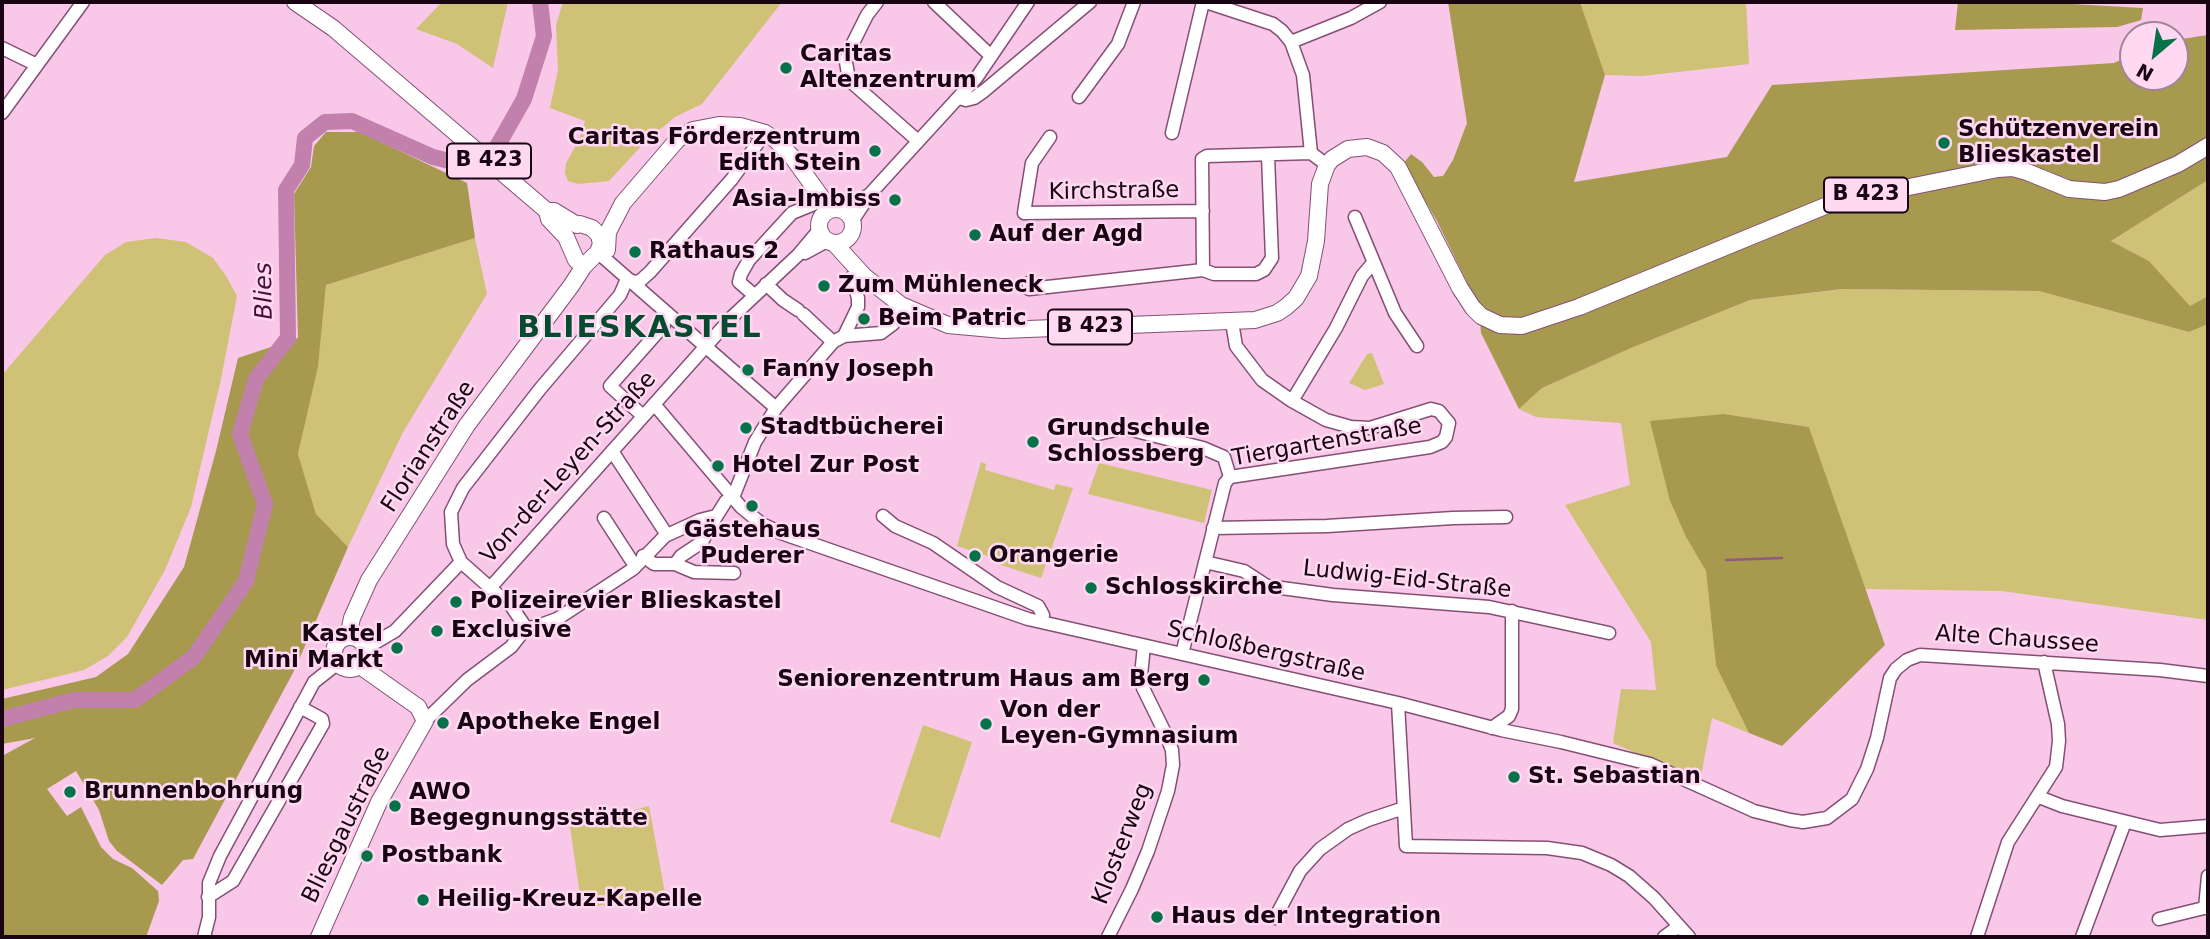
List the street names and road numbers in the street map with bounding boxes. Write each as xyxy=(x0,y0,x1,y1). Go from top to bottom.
road number: B 423 xyxy=(447,144,531,178)
street label: Kirchstraße xyxy=(1048,177,1180,207)
road number: B 423 xyxy=(1824,178,1908,212)
road number: B 423 xyxy=(1048,310,1132,344)
street label: Von-der-Leyen-Straße xyxy=(475,366,663,570)
street label: Florianstraße xyxy=(376,376,482,518)
street label: Tiergartenstraße xyxy=(1230,413,1424,473)
street label: Ludwig-Eid-Straße xyxy=(1301,555,1513,605)
street label: Schloßbergstraße xyxy=(1164,616,1368,688)
street label: Alte Chaussee xyxy=(1934,621,2100,659)
street label: Bliesgaustraße xyxy=(297,742,397,908)
street label: Klosterweg xyxy=(1087,779,1159,909)

